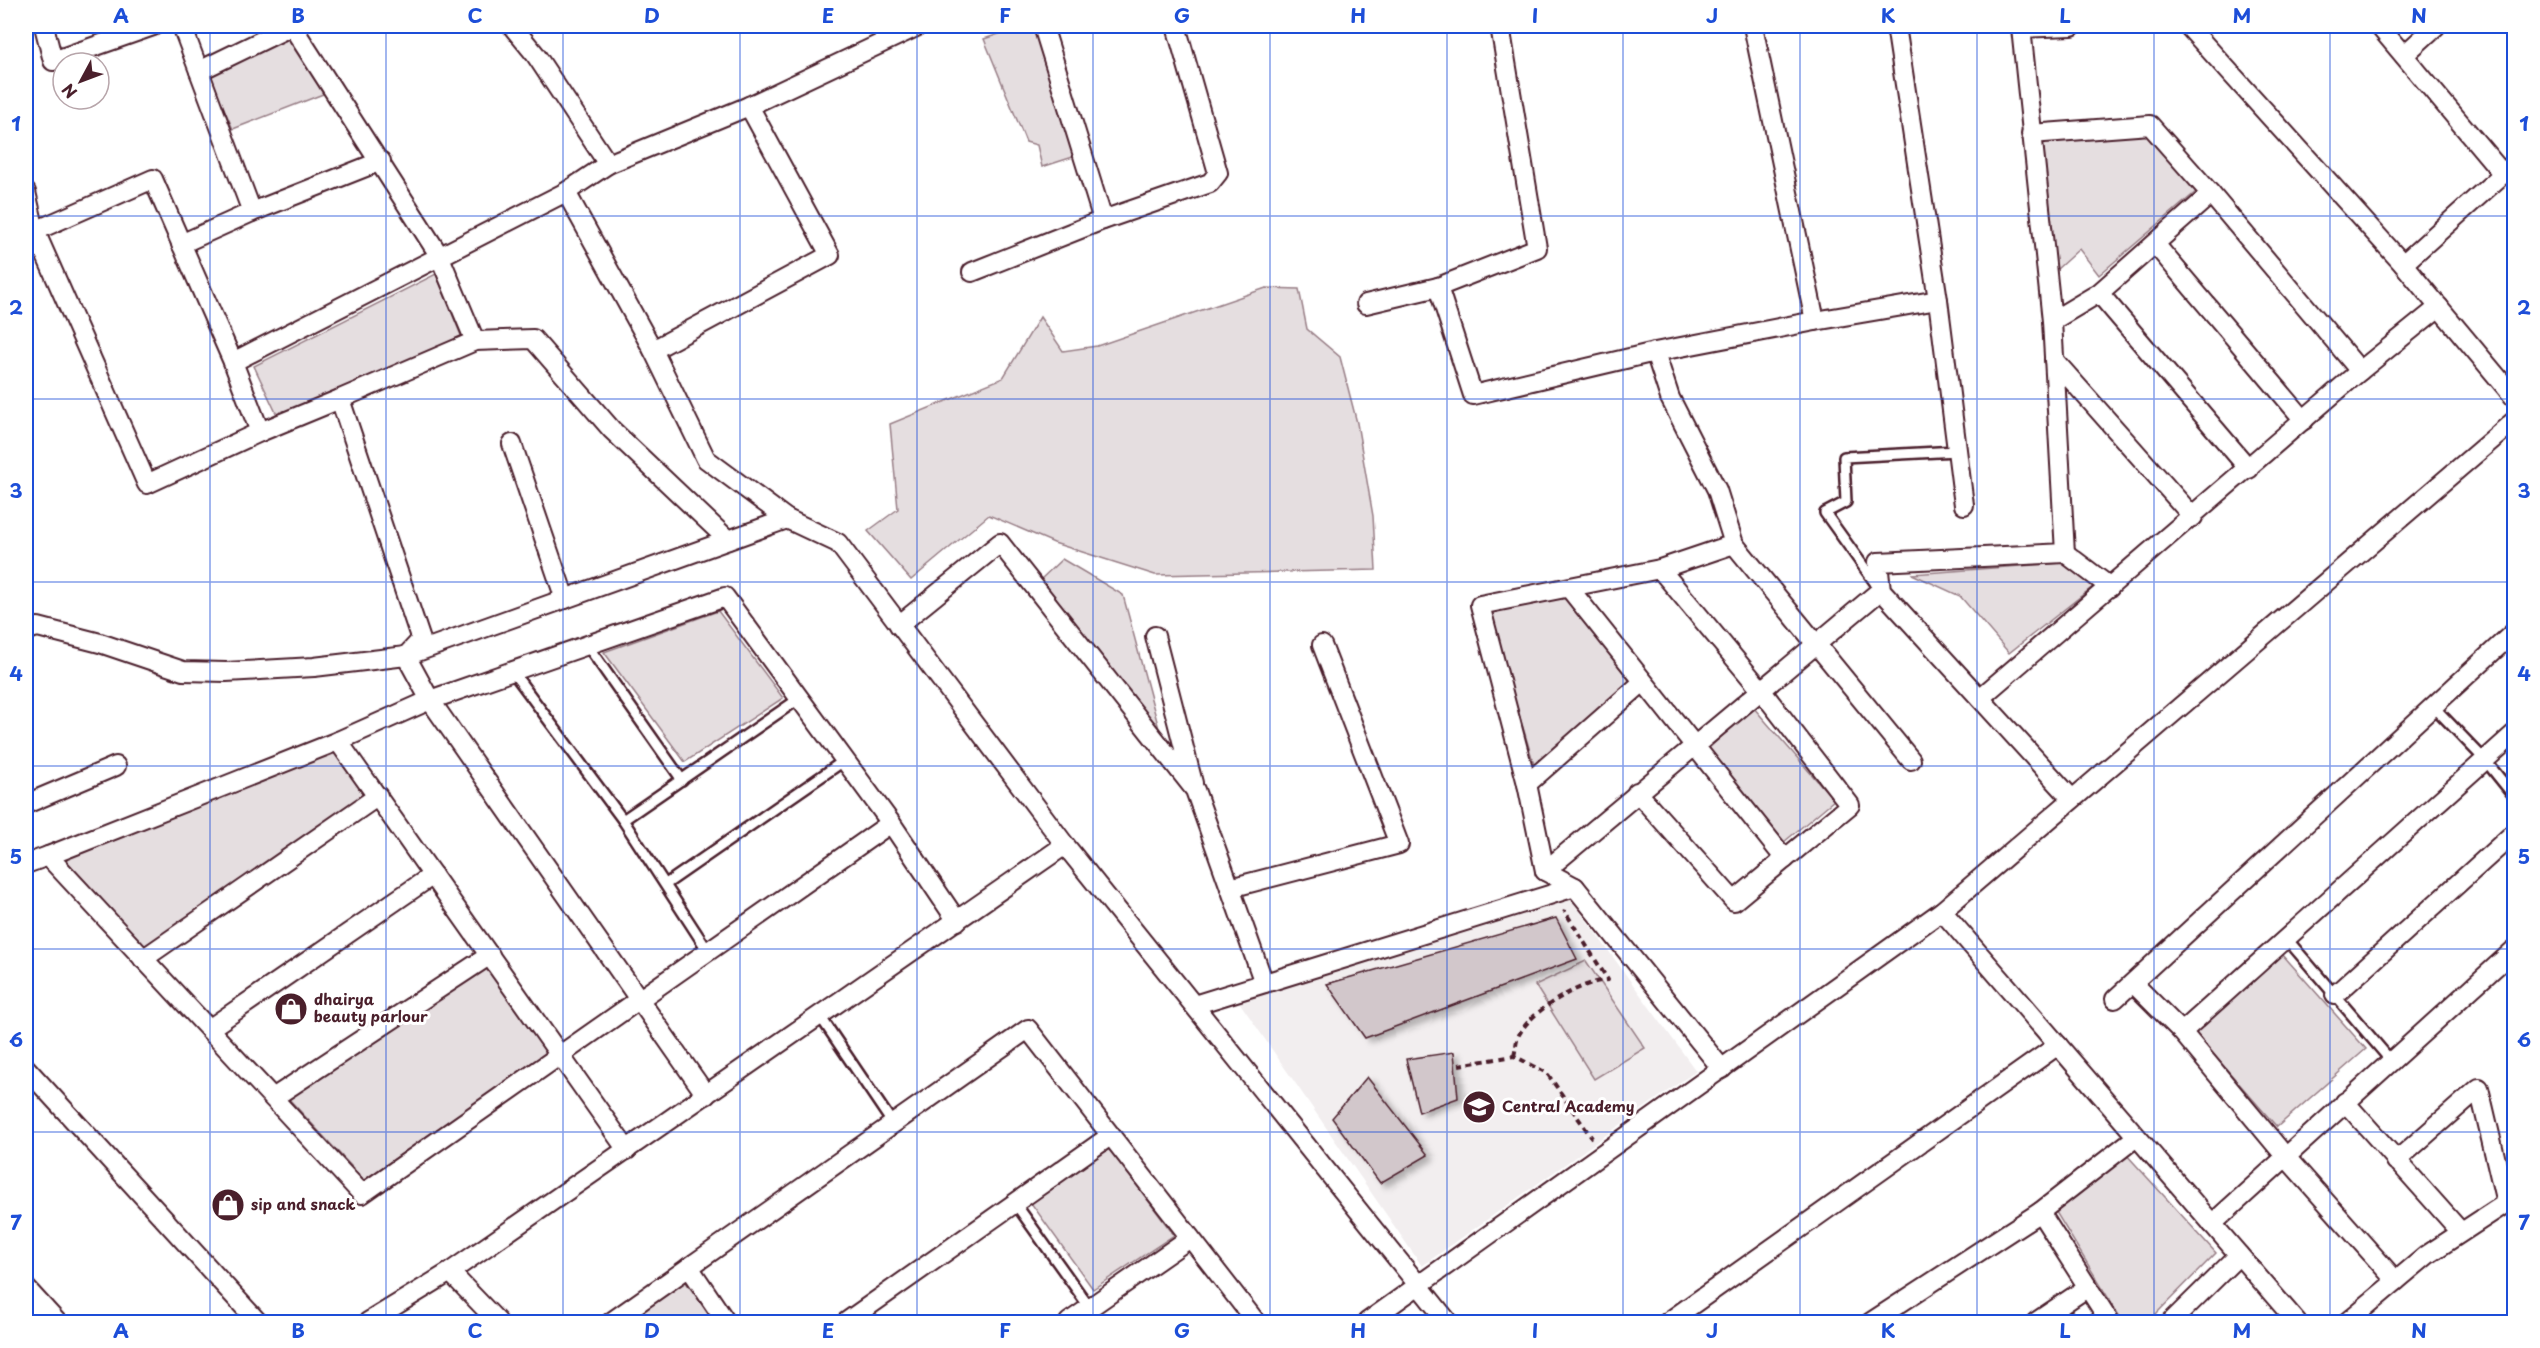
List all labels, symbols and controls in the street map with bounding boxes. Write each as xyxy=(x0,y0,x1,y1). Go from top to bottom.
text: A xyxy=(113,0,129,30)
text: B xyxy=(291,0,305,30)
text: C xyxy=(467,0,483,30)
text: D xyxy=(644,0,660,30)
text: E xyxy=(822,0,834,30)
text: F xyxy=(999,0,1011,30)
text: G xyxy=(1174,0,1190,30)
text: H xyxy=(1350,0,1366,30)
text: I xyxy=(1532,0,1538,30)
text: J xyxy=(1706,0,1718,30)
text: K xyxy=(1881,0,1896,30)
text: L xyxy=(2059,0,2071,30)
text: M xyxy=(2233,0,2251,30)
text: N xyxy=(2411,0,2427,30)
north arrow xyxy=(51,51,111,111)
text: N xyxy=(56,79,82,104)
text: 1 xyxy=(11,108,21,138)
text: 1 xyxy=(2519,108,2529,138)
text: 2 xyxy=(9,292,23,322)
text: 2 xyxy=(2517,292,2531,322)
text: 3 xyxy=(9,475,23,505)
text: 3 xyxy=(2517,475,2531,505)
text: 4 xyxy=(9,658,23,688)
text: 4 xyxy=(2517,658,2531,688)
text: 5 xyxy=(10,841,22,871)
text: 5 xyxy=(2518,841,2530,871)
place label: dhairya beauty parlour xyxy=(314,987,428,1027)
shop icon: dhairya beauty parlour xyxy=(273,991,309,1027)
text: 6 xyxy=(9,1024,23,1054)
text: 6 xyxy=(2517,1024,2531,1054)
school or university icon: Central Academy xyxy=(1461,1089,1497,1125)
place label: Central Academy xyxy=(1502,1094,1635,1117)
shop icon: sip and snack xyxy=(210,1187,246,1223)
place label: sip and snack xyxy=(251,1192,356,1215)
text: 7 xyxy=(10,1207,22,1237)
text: 7 xyxy=(2518,1207,2530,1237)
text: A xyxy=(113,1315,129,1345)
text: B xyxy=(291,1315,305,1345)
text: C xyxy=(467,1315,483,1345)
text: D xyxy=(644,1315,660,1345)
text: E xyxy=(822,1315,834,1345)
text: F xyxy=(999,1315,1011,1345)
text: G xyxy=(1174,1315,1190,1345)
text: H xyxy=(1350,1315,1366,1345)
text: I xyxy=(1532,1315,1538,1345)
text: J xyxy=(1706,1315,1718,1345)
text: K xyxy=(1881,1315,1896,1345)
text: L xyxy=(2059,1315,2071,1345)
text: M xyxy=(2233,1315,2251,1345)
text: N xyxy=(2411,1315,2427,1345)

